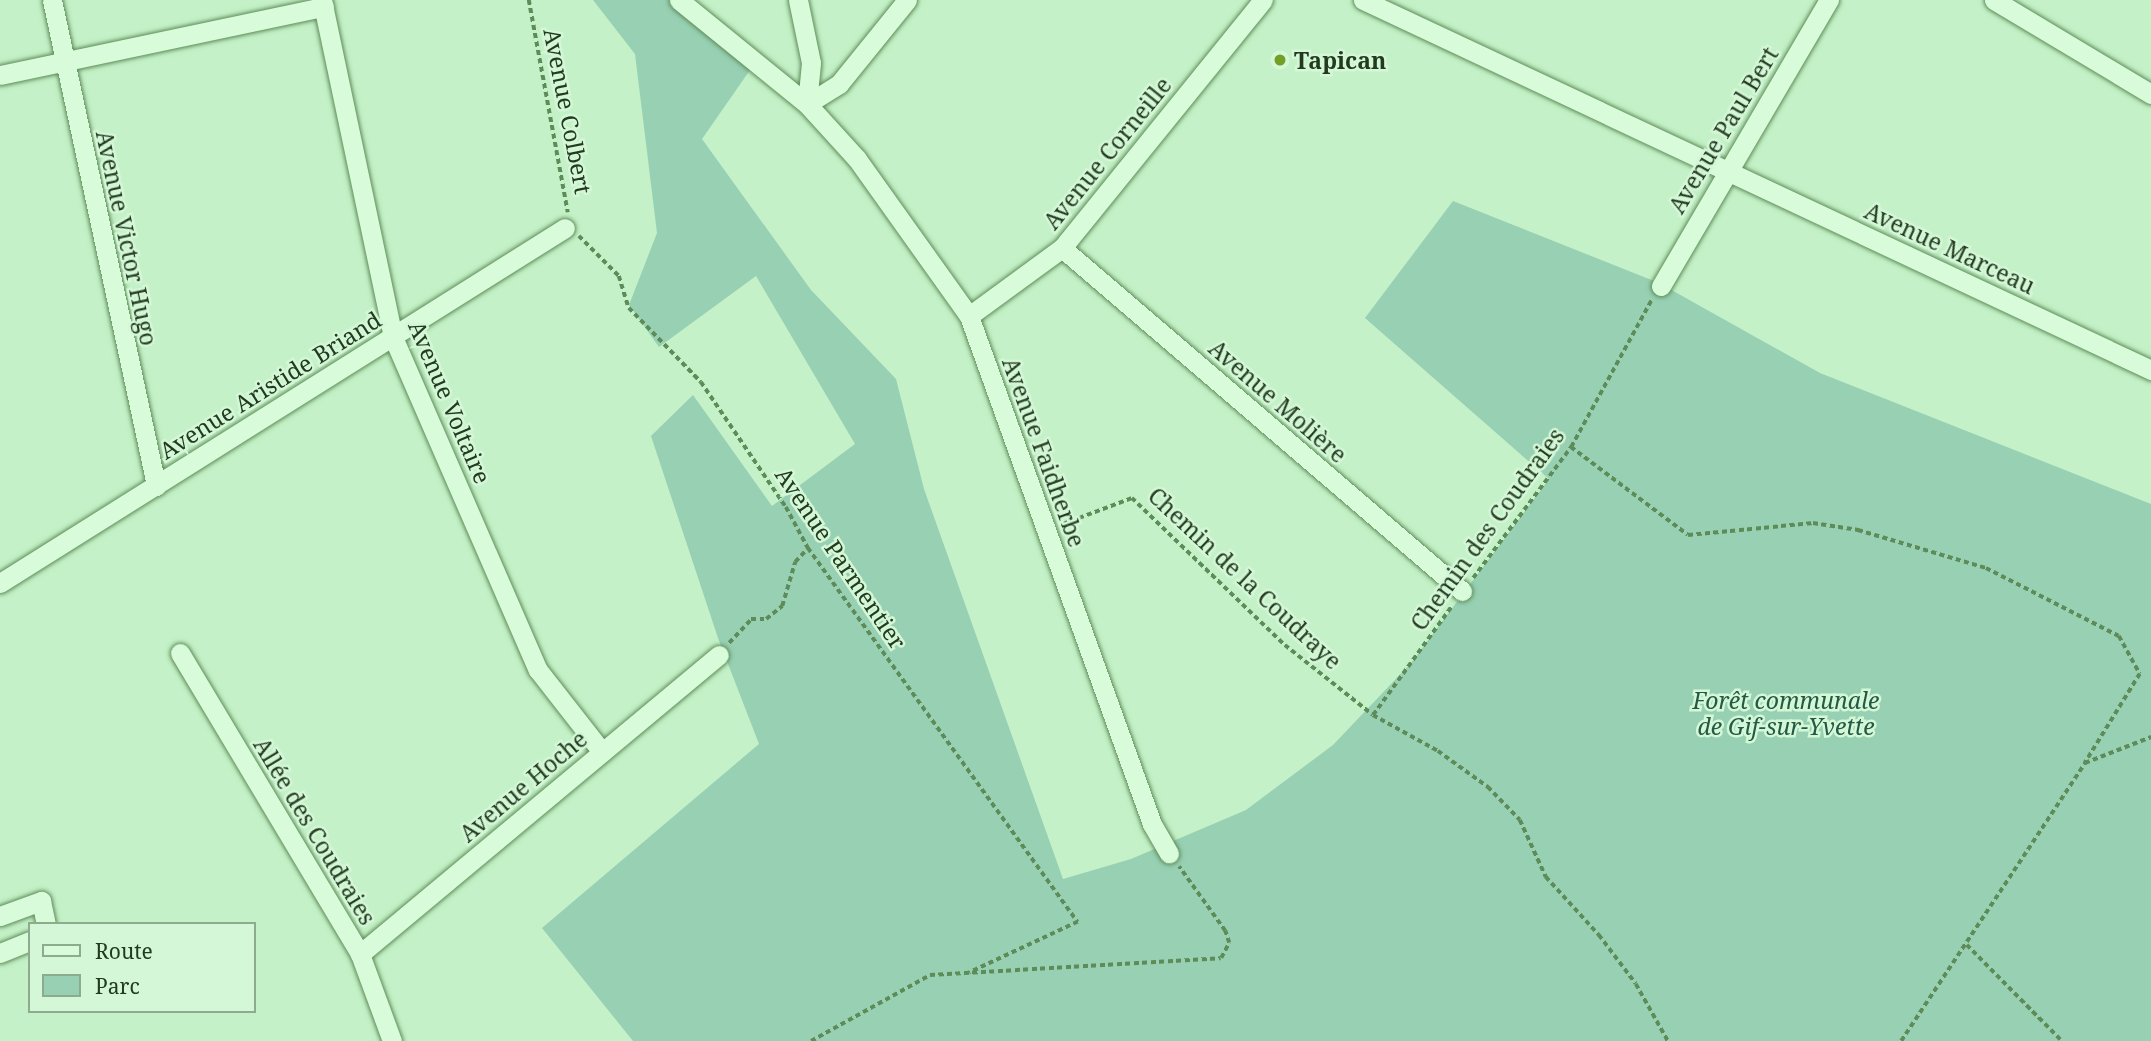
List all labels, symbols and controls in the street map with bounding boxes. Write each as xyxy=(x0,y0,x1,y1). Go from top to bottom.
street label: Avenue Colbert xyxy=(538,26,598,196)
street label: Avenue Paul Bert xyxy=(1662,42,1784,218)
place label: Tapican xyxy=(1294,46,1386,74)
marker: Tapican xyxy=(1272,52,1288,68)
street label: Avenue Corneille xyxy=(1037,71,1177,235)
street label: Avenue Victor Hugo xyxy=(91,128,163,348)
street label: Avenue Marceau xyxy=(1860,196,2040,300)
street label: Avenue Aristide Briand xyxy=(154,305,386,465)
street label: Avenue Voltaire xyxy=(403,316,497,488)
street label: Avenue Molière xyxy=(1204,334,1352,468)
street label: Avenue Faidherbe xyxy=(997,354,1091,550)
street label: Chemin des Coudraies xyxy=(1404,423,1570,635)
street label: Avenue Parmentier xyxy=(770,462,912,654)
street label: Chemin de la Coudraye xyxy=(1143,481,1347,675)
park label: Forêt communale de Gif-sur-Yvette xyxy=(1693,686,1879,740)
street label: Avenue Hoche xyxy=(454,725,592,847)
street label: Allée des Coudraies xyxy=(248,732,382,930)
legend xyxy=(28,922,256,1013)
text: Route xyxy=(95,937,153,965)
text: Parc xyxy=(95,972,140,1000)

